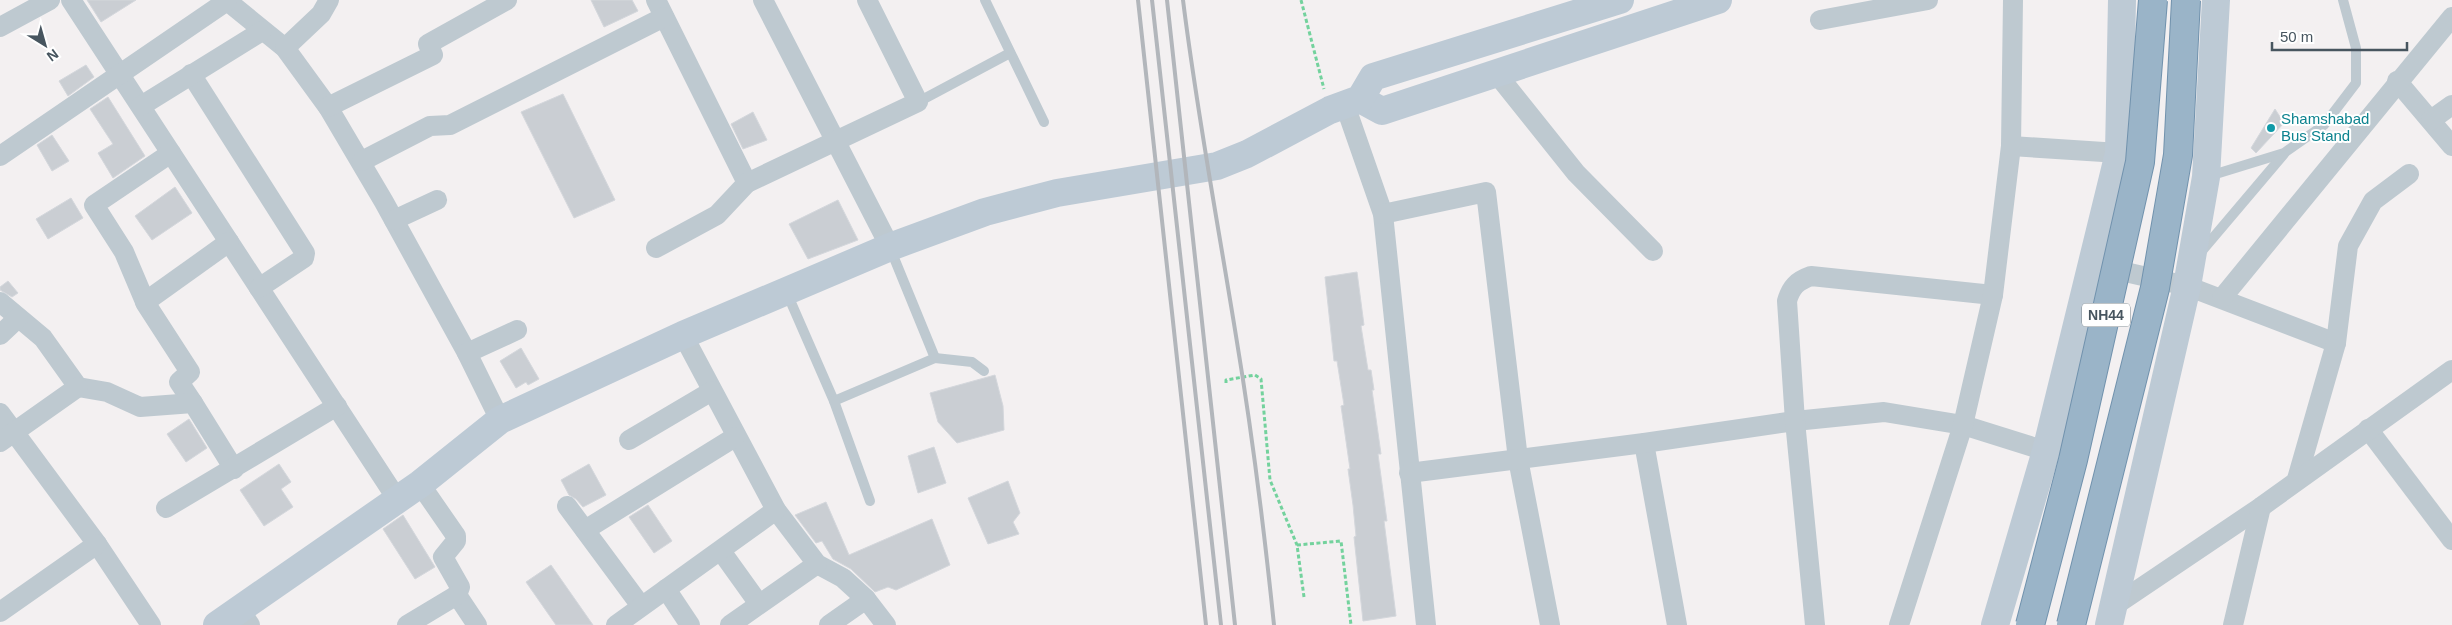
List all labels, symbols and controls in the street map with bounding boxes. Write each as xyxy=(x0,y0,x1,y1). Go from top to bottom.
north arrow xyxy=(20,20,70,70)
scale bar xyxy=(2272,20,2407,52)
text: 50 m xyxy=(2280,28,2313,45)
text: N xyxy=(44,46,62,65)
place label: Shamshabad Bus Stand xyxy=(2281,110,2369,144)
marker: Shamshabad Bus Stand xyxy=(2265,122,2277,134)
road number: NH44 xyxy=(2082,304,2130,326)

